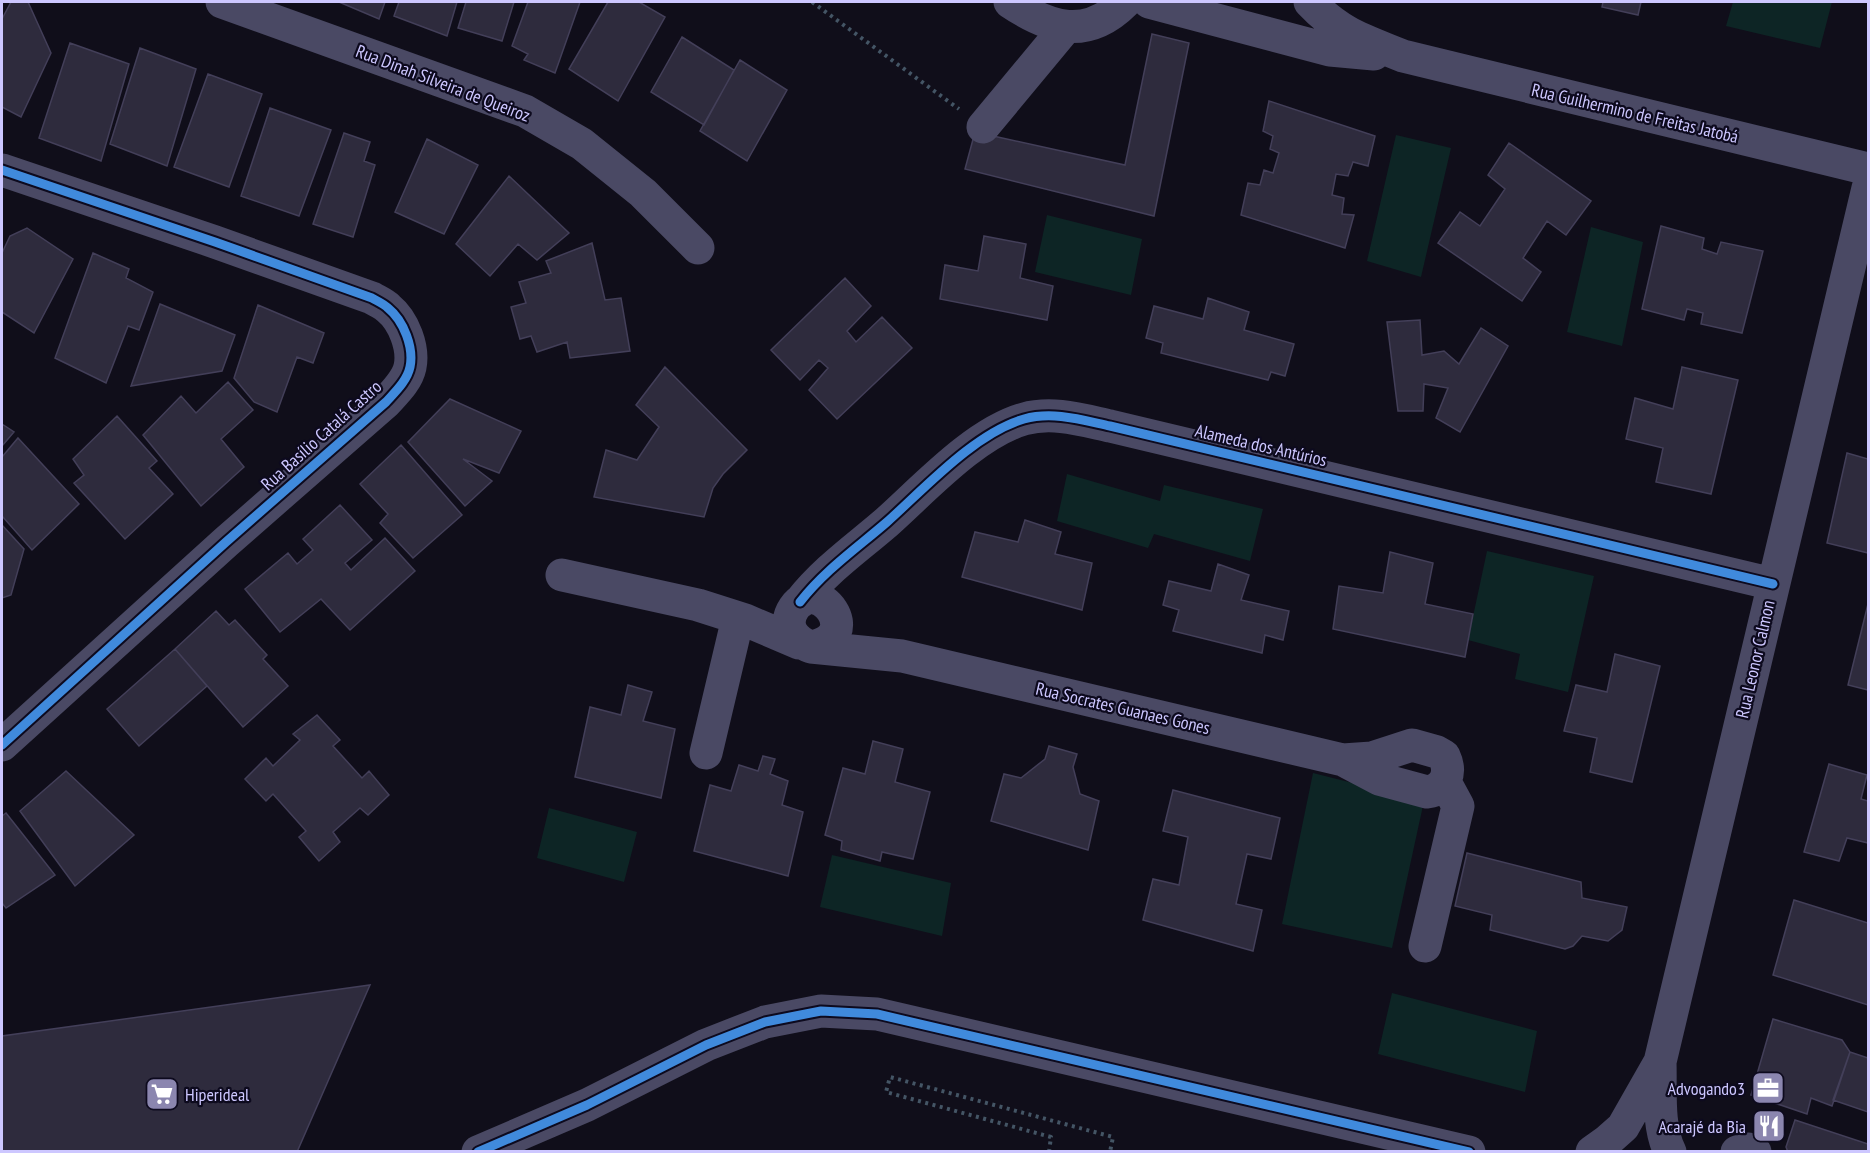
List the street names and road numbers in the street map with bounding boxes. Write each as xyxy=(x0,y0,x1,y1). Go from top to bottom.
street label: Rua Dinah Silveira de Queiroz xyxy=(353,39,533,127)
street label: Rua Guilhermino de Freitas Jatobá xyxy=(1529,78,1741,148)
street label: Rua Basílio Catalá Castro xyxy=(256,375,386,495)
street label: Alameda dos Antúrios xyxy=(1193,419,1329,471)
street label: Rua Leonor Calmon xyxy=(1730,598,1780,720)
street label: Rua Socrates Guanaes Gones xyxy=(1034,677,1212,739)

